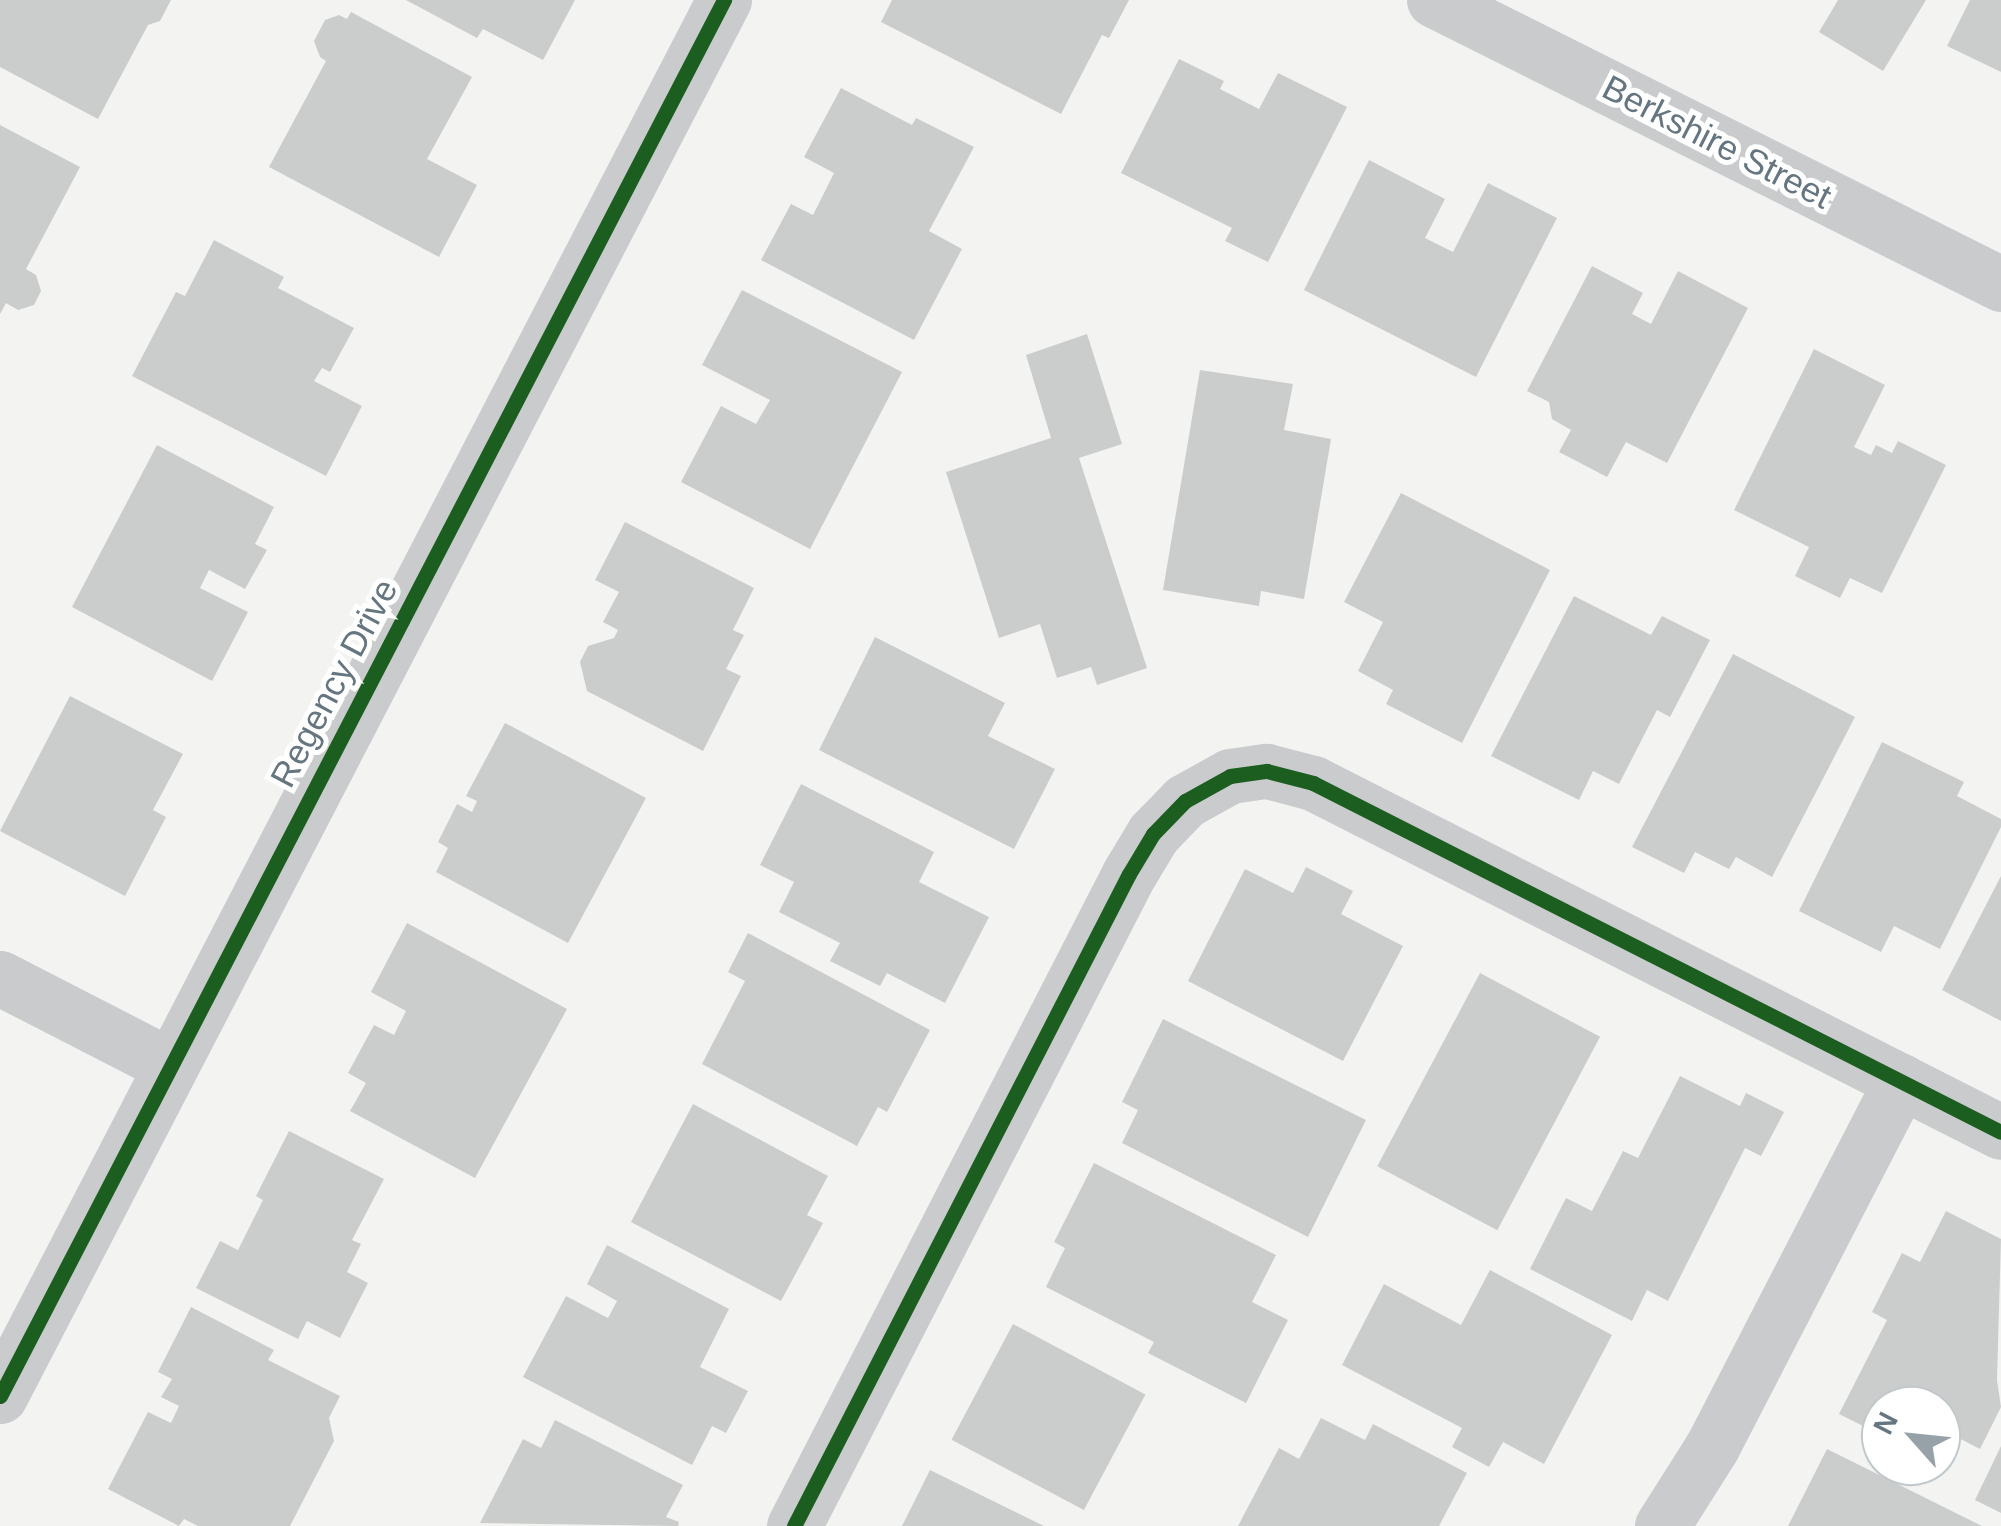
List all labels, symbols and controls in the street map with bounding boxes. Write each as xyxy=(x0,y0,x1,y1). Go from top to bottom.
street label: Berkshire Street xyxy=(1596,66,1838,218)
street label: Regency Drive xyxy=(262,572,406,794)
north arrow xyxy=(1861,1386,1961,1486)
text: N xyxy=(1867,1407,1904,1439)

